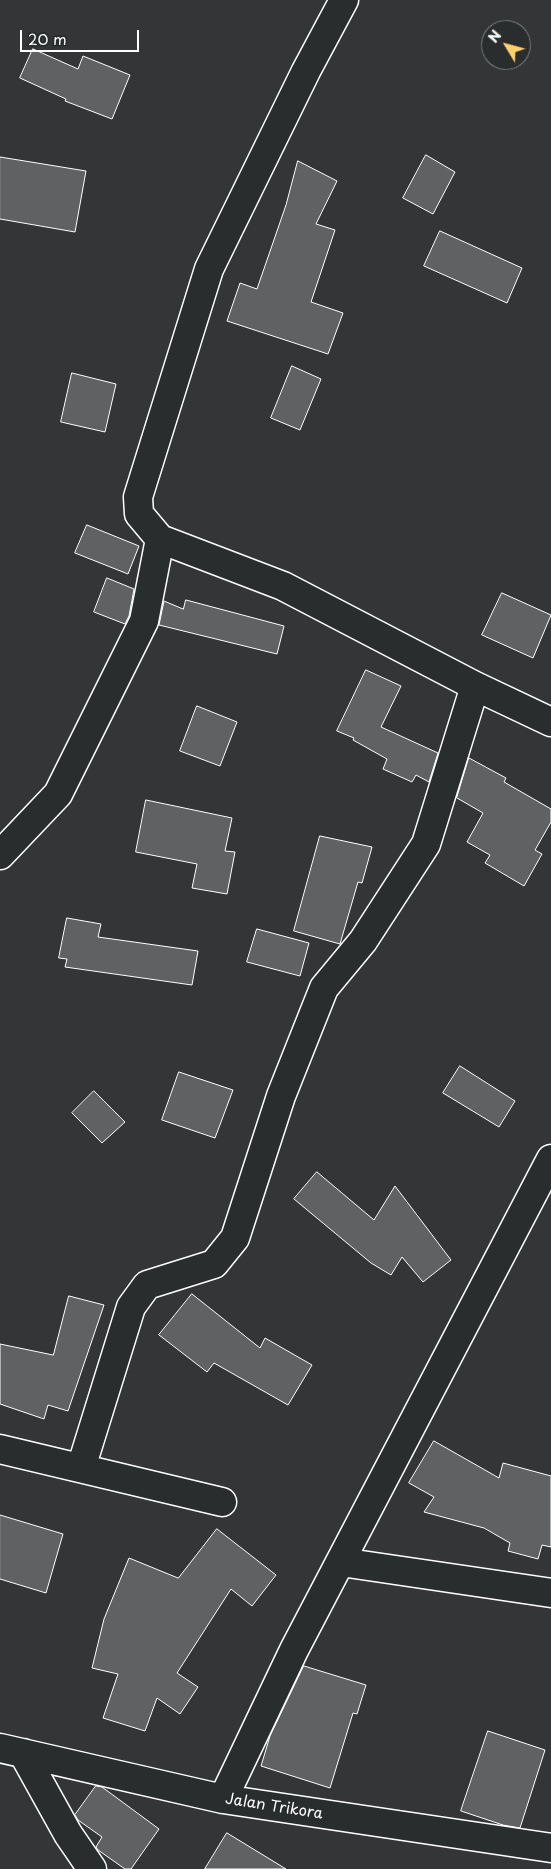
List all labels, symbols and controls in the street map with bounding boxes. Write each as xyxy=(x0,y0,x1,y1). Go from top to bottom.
scale bar xyxy=(22,20,141,52)
north arrow xyxy=(481,20,531,70)
text: N xyxy=(483,26,506,47)
text: 20 m xyxy=(28,27,67,50)
street label: Jalan Trikora xyxy=(224,1790,324,1824)

